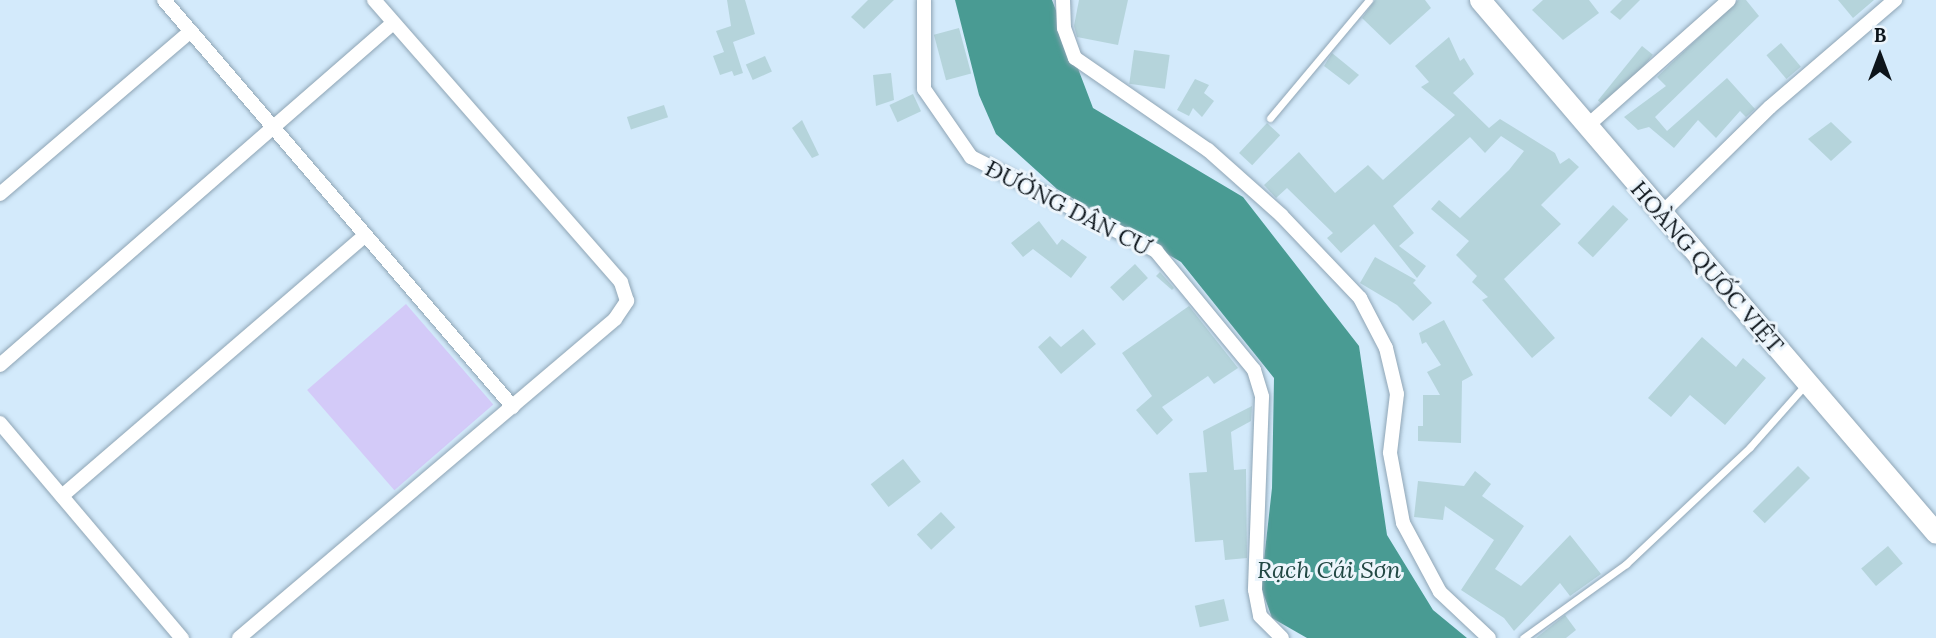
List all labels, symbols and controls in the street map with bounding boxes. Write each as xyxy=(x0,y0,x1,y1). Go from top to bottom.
north arrow xyxy=(1845,21,1915,91)
text: B xyxy=(1874,23,1886,47)
street label: ĐƯỜNG DÂN CƯ xyxy=(981,154,1155,262)
street label: HOÀNG QUỐC VIỆT xyxy=(1625,175,1789,359)
water label: Rạch Cái Sơn xyxy=(1257,556,1401,584)

